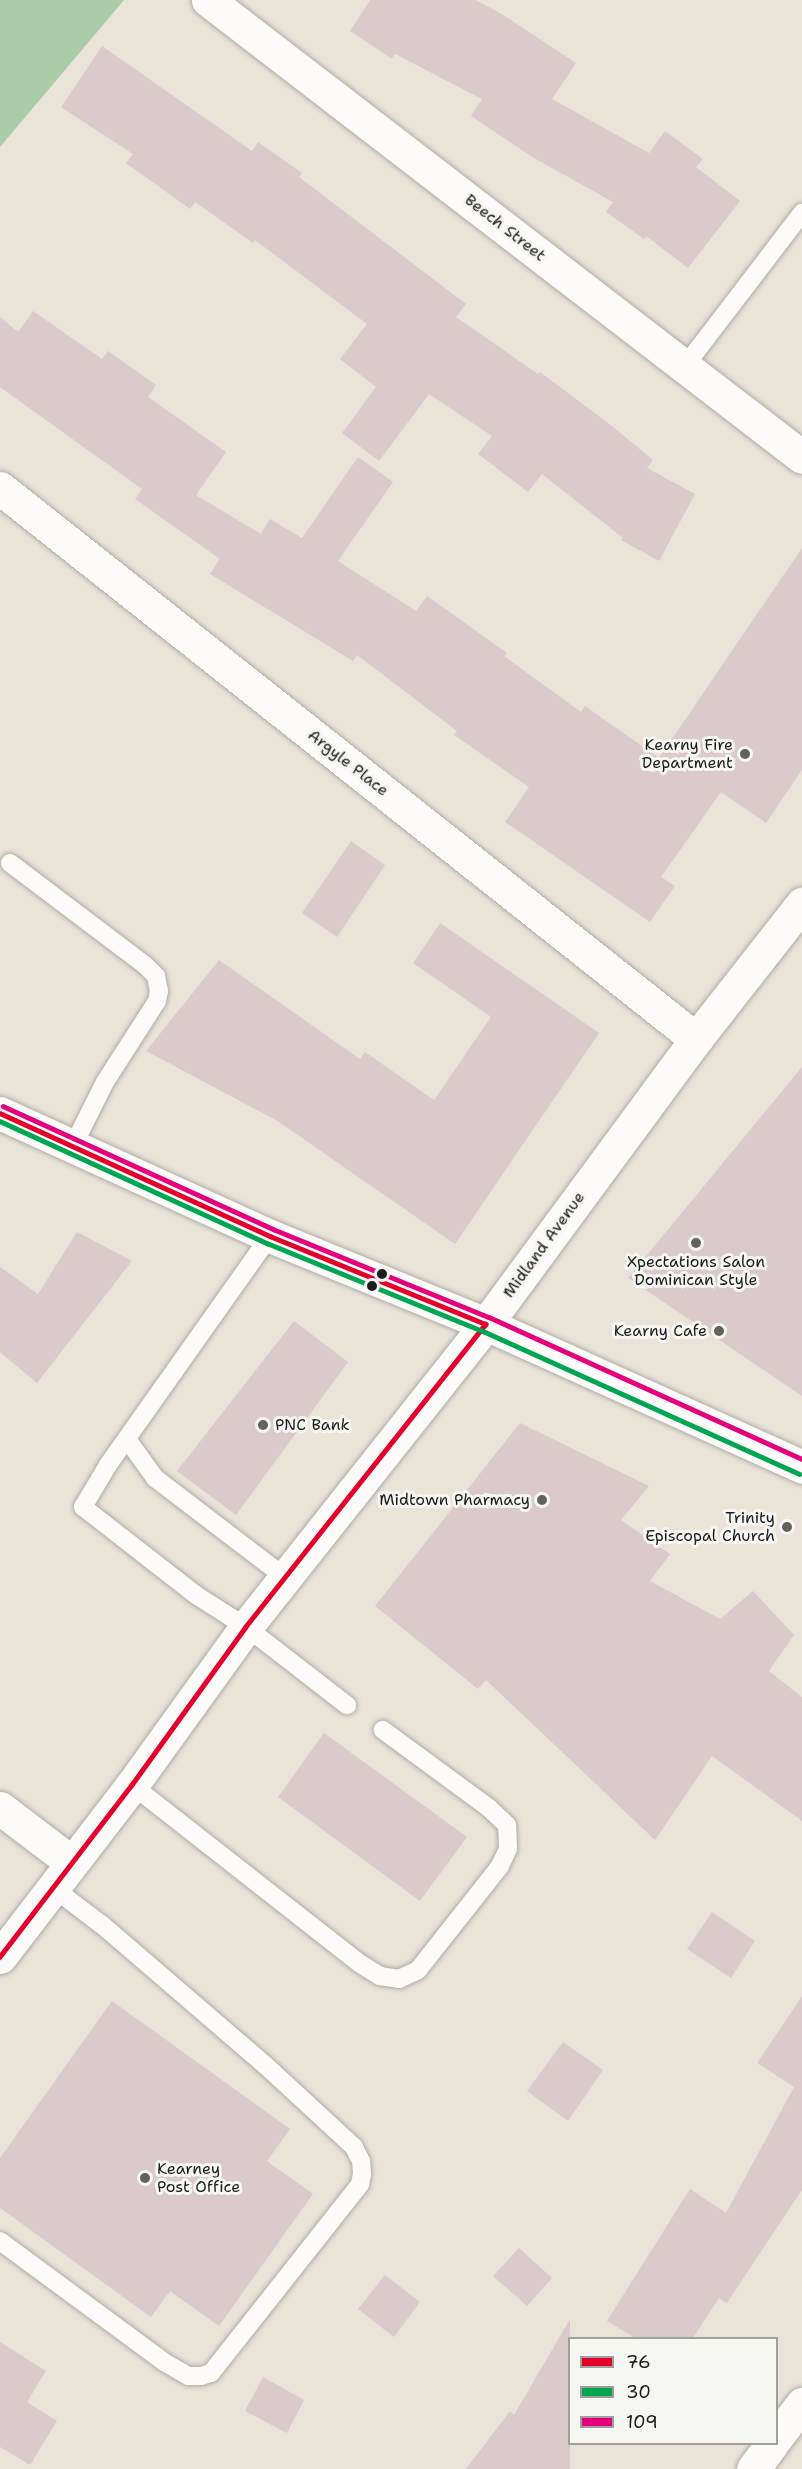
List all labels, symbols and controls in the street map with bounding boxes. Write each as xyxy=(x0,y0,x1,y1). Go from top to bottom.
street label: Beech Street xyxy=(461,190,549,266)
street label: Argyle Place xyxy=(304,726,392,800)
place label: Kearny Fire Department xyxy=(642,735,733,773)
marker: Kearny Fire Department xyxy=(738,747,752,761)
street label: Midland Avenue xyxy=(499,1188,589,1302)
marker: Xpectations Salon Dominican Style xyxy=(689,1236,703,1250)
place label: Xpectations Salon Dominican Style xyxy=(627,1252,765,1290)
unlabelled marker xyxy=(376,1268,388,1280)
unlabelled marker xyxy=(366,1280,378,1292)
place label: Kearny Cafe xyxy=(614,1321,707,1341)
marker: Kearny Cafe xyxy=(712,1324,726,1338)
place label: PNC Bank xyxy=(275,1415,350,1435)
marker: PNC Bank xyxy=(256,1418,270,1432)
place label: Midtown Pharmacy xyxy=(379,1490,530,1510)
marker: Midtown Pharmacy xyxy=(535,1493,549,1507)
place label: Trinity Episcopal Church xyxy=(645,1508,775,1546)
marker: Trinity Episcopal Church xyxy=(780,1520,794,1534)
place label: Kearney Post Office xyxy=(157,2159,240,2197)
marker: Kearney Post Office xyxy=(138,2171,152,2185)
legend xyxy=(568,2337,778,2445)
text: 76 xyxy=(626,2350,650,2374)
text: 30 xyxy=(626,2380,651,2404)
text: 109 xyxy=(626,2410,658,2434)

